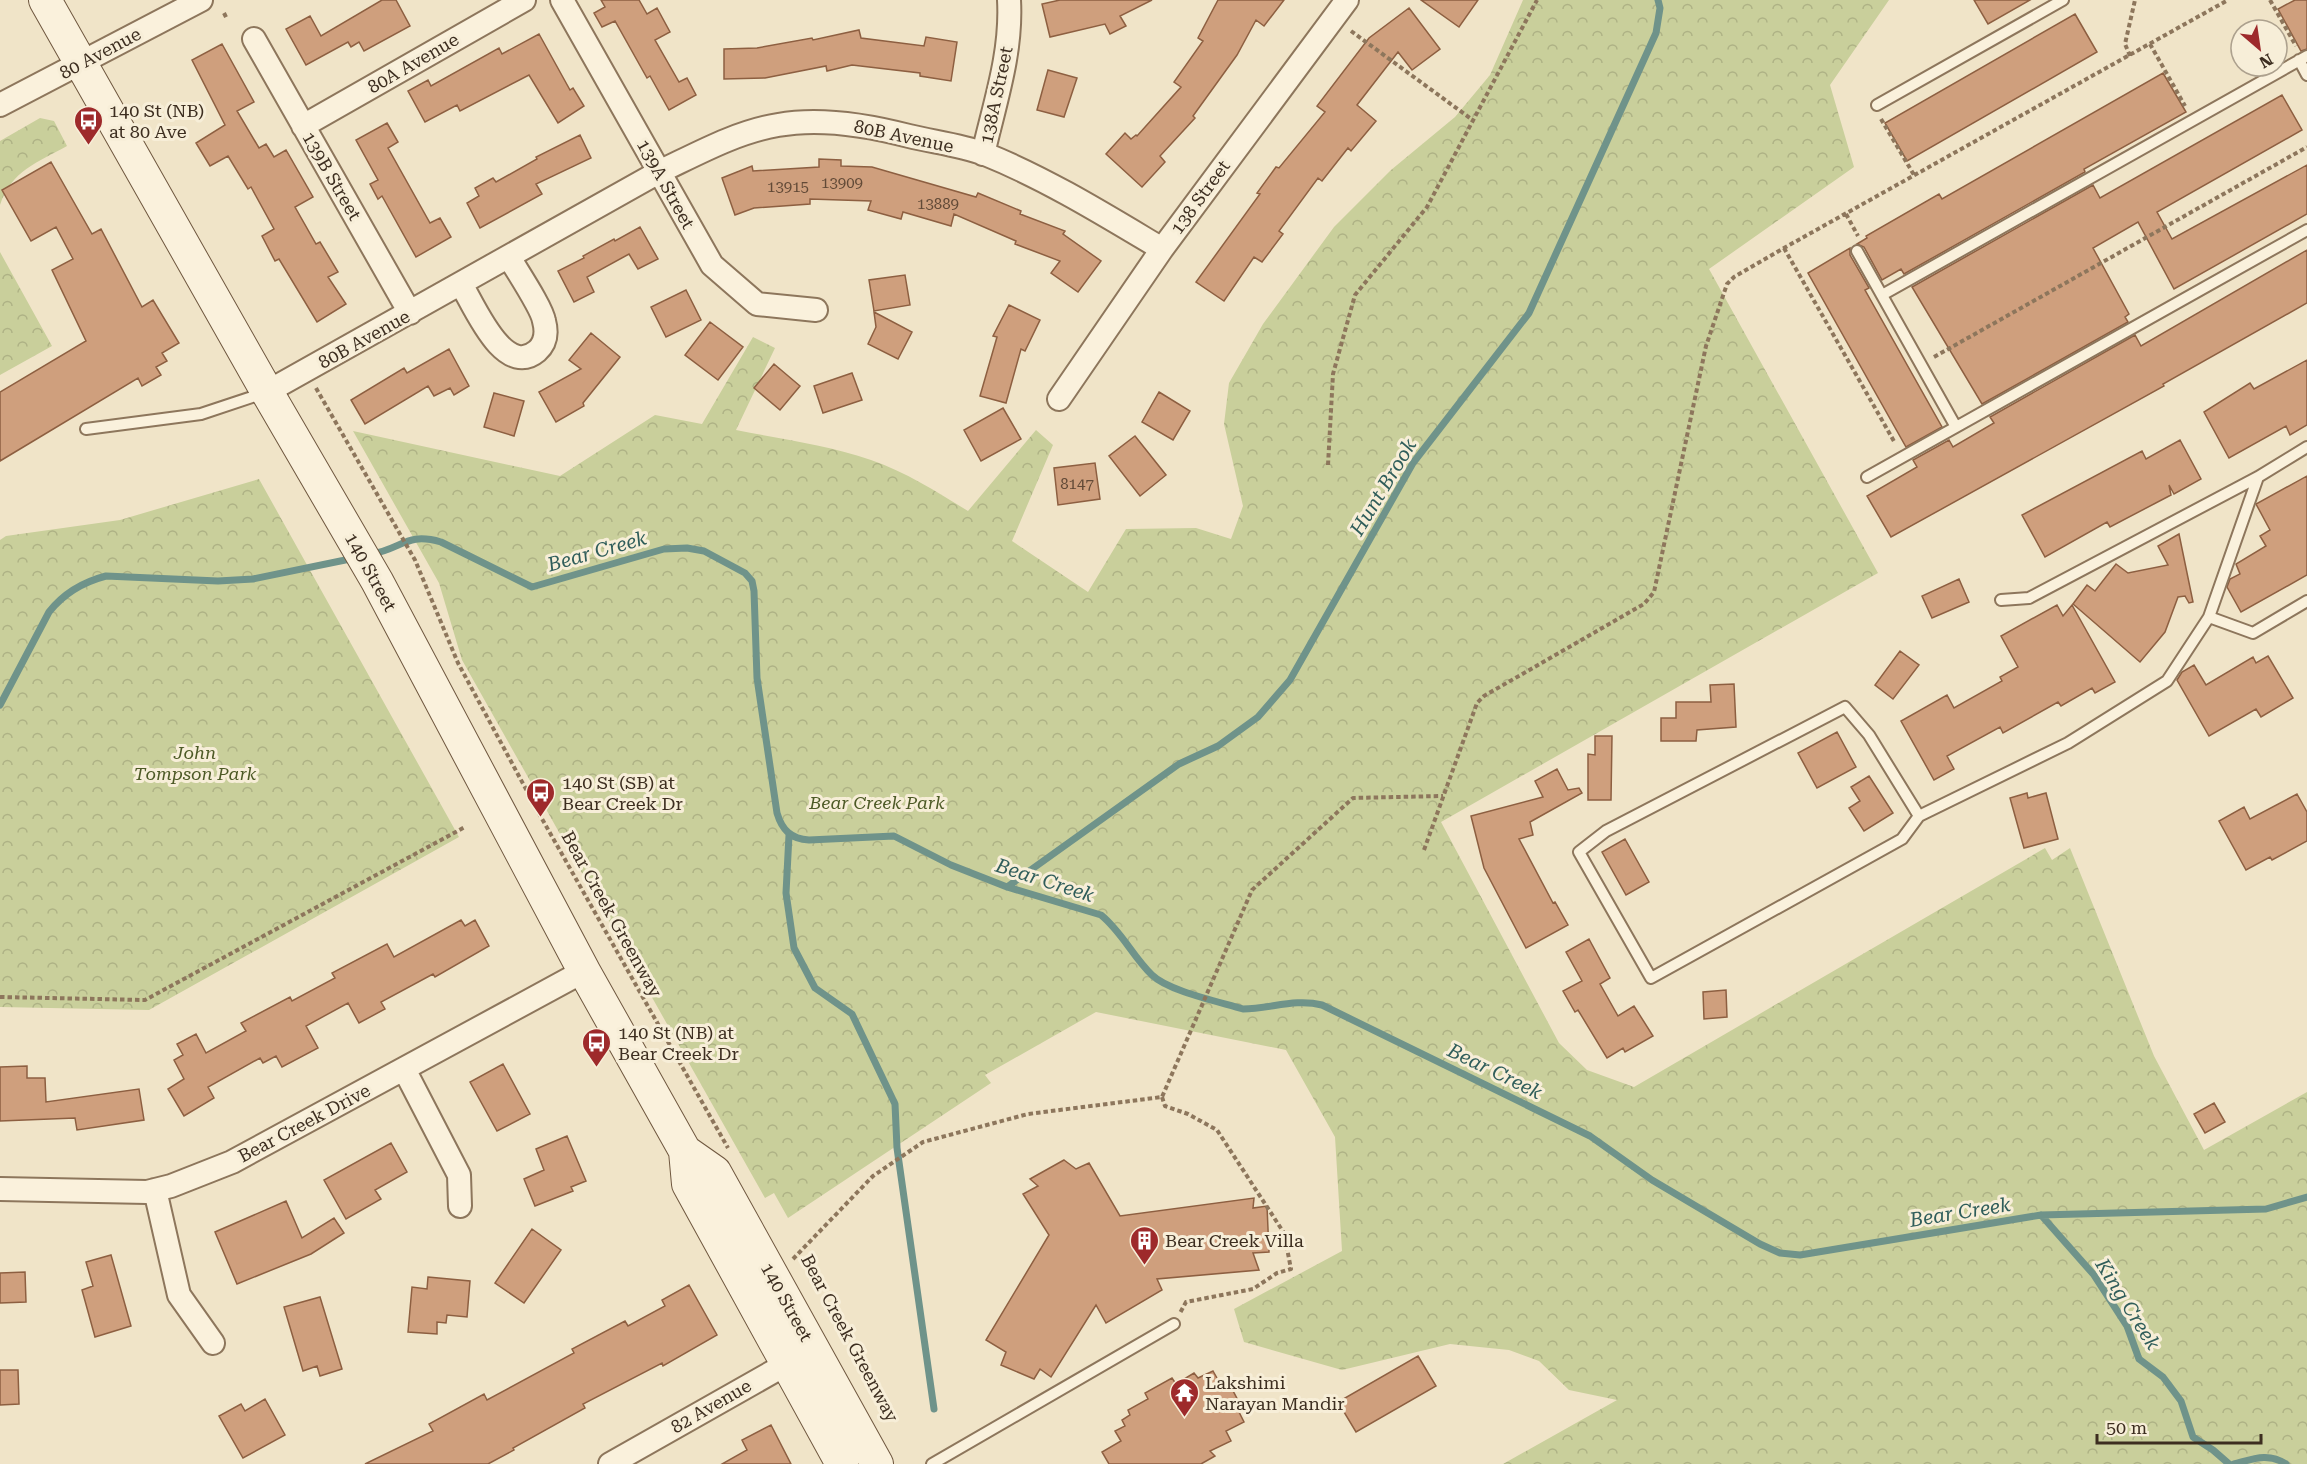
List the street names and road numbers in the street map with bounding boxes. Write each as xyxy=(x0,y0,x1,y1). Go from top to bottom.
street label: 80 Avenue xyxy=(56,23,144,83)
street label: 80A Avenue xyxy=(364,28,462,98)
street label: 138A Street xyxy=(975,44,1017,146)
street label: 80B Avenue xyxy=(852,115,956,157)
street label: 139B Street xyxy=(298,128,366,224)
street label: 139A Street xyxy=(633,136,699,233)
street label: 138 Street xyxy=(1166,156,1234,238)
street label: 80B Avenue xyxy=(315,305,413,373)
street label: 140 Street xyxy=(341,529,401,615)
street label: Bear Creek Greenway xyxy=(558,827,667,1001)
street label: Bear Creek Drive xyxy=(234,1079,374,1167)
street label: Bear Creek Greenway xyxy=(797,1251,903,1426)
street label: 140 Street xyxy=(757,1259,817,1345)
street label: 82 Avenue xyxy=(667,1375,755,1437)

